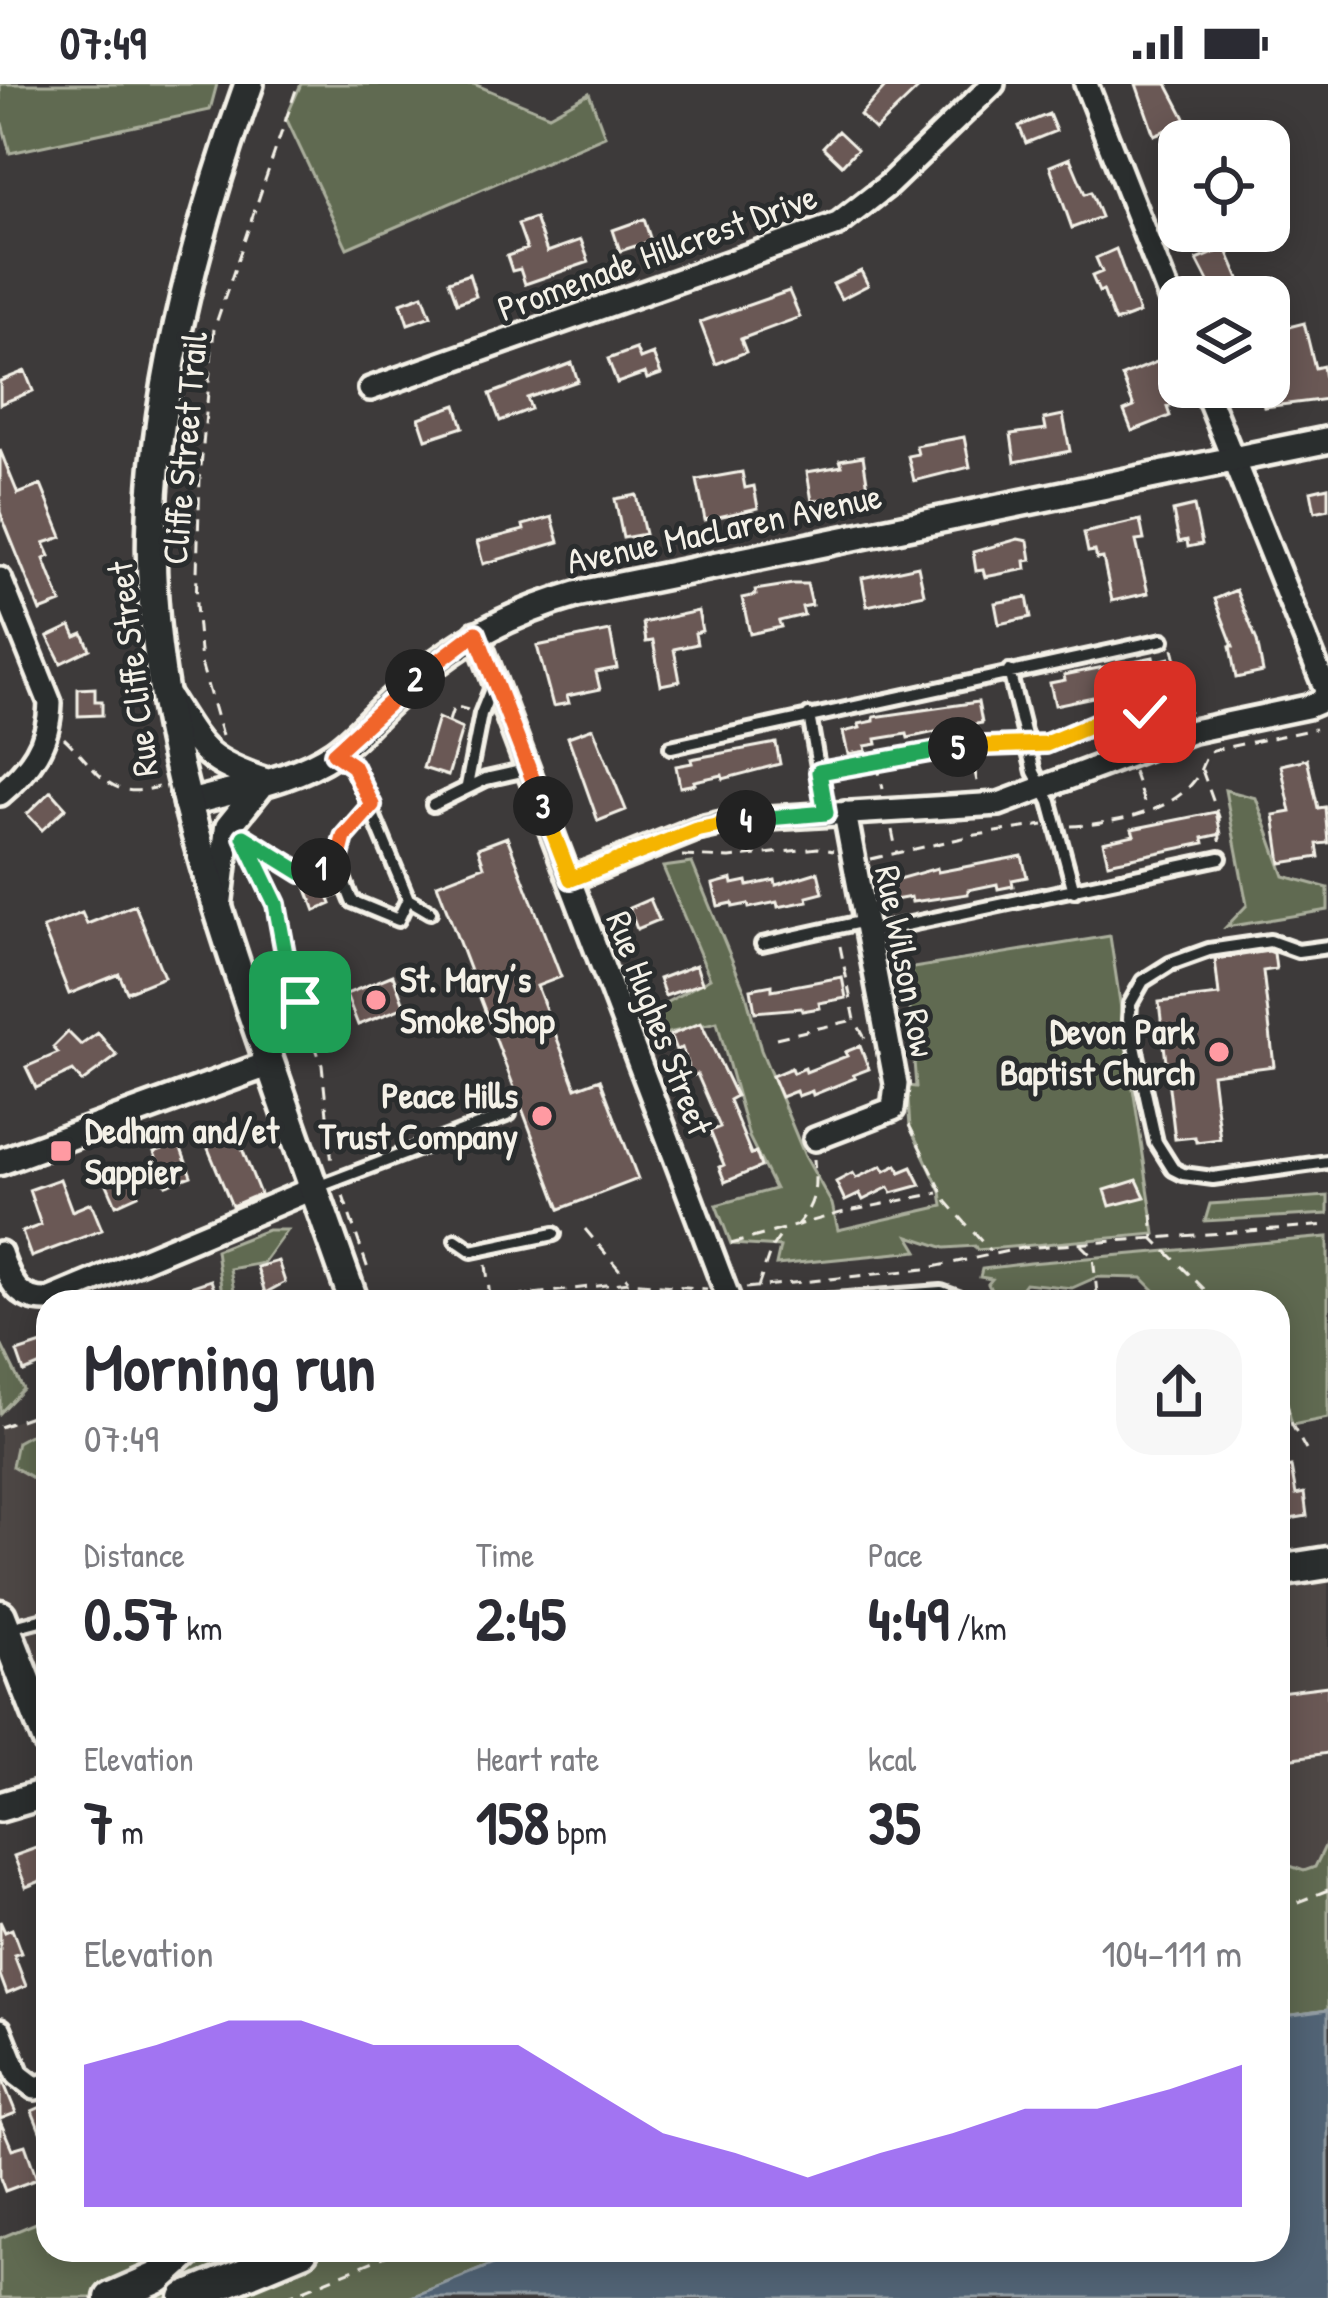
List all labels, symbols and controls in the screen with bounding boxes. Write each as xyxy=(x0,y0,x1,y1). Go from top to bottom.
text: 07:49 xyxy=(60,12,146,73)
map controls xyxy=(1158,120,1290,408)
button: locate xyxy=(1158,120,1290,252)
street label: Promenade Hillcrest Drive xyxy=(490,171,823,332)
button: layers xyxy=(1158,276,1290,408)
street label: Cliffe Street Trail xyxy=(149,329,218,566)
street label: Avenue MacLaren Avenue xyxy=(562,470,886,585)
street label: Rue Cliffe Street xyxy=(94,558,169,779)
pin: 2 xyxy=(385,649,445,709)
text: 2 xyxy=(407,657,423,701)
pin xyxy=(1094,661,1196,763)
icon: check xyxy=(1112,679,1178,745)
pin: 5 xyxy=(928,717,988,777)
text: 5 xyxy=(951,725,965,769)
pin: 3 xyxy=(513,776,573,836)
text: 3 xyxy=(536,784,550,828)
pin: 4 xyxy=(716,790,776,850)
text: 4 xyxy=(740,798,752,842)
pin: 1 xyxy=(291,838,351,898)
text: 1 xyxy=(315,846,327,890)
street label: Rue Wilson Row xyxy=(864,861,949,1061)
street label: Rue Hughes Street xyxy=(595,904,726,1142)
pin xyxy=(249,951,351,1053)
place label: St. Mary’s Smoke Shop xyxy=(400,954,555,1045)
icon: arrive xyxy=(267,969,333,1035)
marker: St. Mary’s Smoke Shop xyxy=(363,987,389,1013)
place label: Devon Park Baptist Church xyxy=(1000,1006,1195,1097)
marker: Devon Park Baptist Church xyxy=(1206,1039,1232,1065)
place label: Peace Hills Trust Company xyxy=(318,1070,518,1161)
marker: Peace Hills Trust Company xyxy=(529,1103,555,1129)
place label: Dedham and/et Sappier xyxy=(85,1105,280,1196)
marker: Dedham and/et Sappier xyxy=(48,1138,74,1164)
text: Morning run xyxy=(84,1321,376,1411)
button: share xyxy=(1116,1329,1242,1455)
text: 07:49 xyxy=(84,1411,159,1464)
text: Distance xyxy=(84,1533,185,1577)
text: Time xyxy=(476,1533,534,1577)
text: Pace xyxy=(868,1533,923,1577)
text: 0.57 xyxy=(84,1577,179,1659)
text: 2:45 xyxy=(476,1577,566,1659)
text: 4:49 xyxy=(868,1577,949,1659)
text: km xyxy=(179,1606,223,1650)
text: /km xyxy=(949,1606,1007,1650)
text: Elevation xyxy=(84,1737,194,1781)
text: Heart rate xyxy=(476,1737,599,1781)
text: kcal xyxy=(868,1737,916,1781)
text: 7 xyxy=(84,1781,114,1863)
text: 158 xyxy=(476,1781,549,1863)
text: 35 xyxy=(868,1781,920,1863)
text: m xyxy=(114,1810,144,1854)
text: bpm xyxy=(549,1810,607,1854)
text: Elevation xyxy=(84,1926,214,1979)
text: 104–111 m xyxy=(1101,1926,1242,1979)

